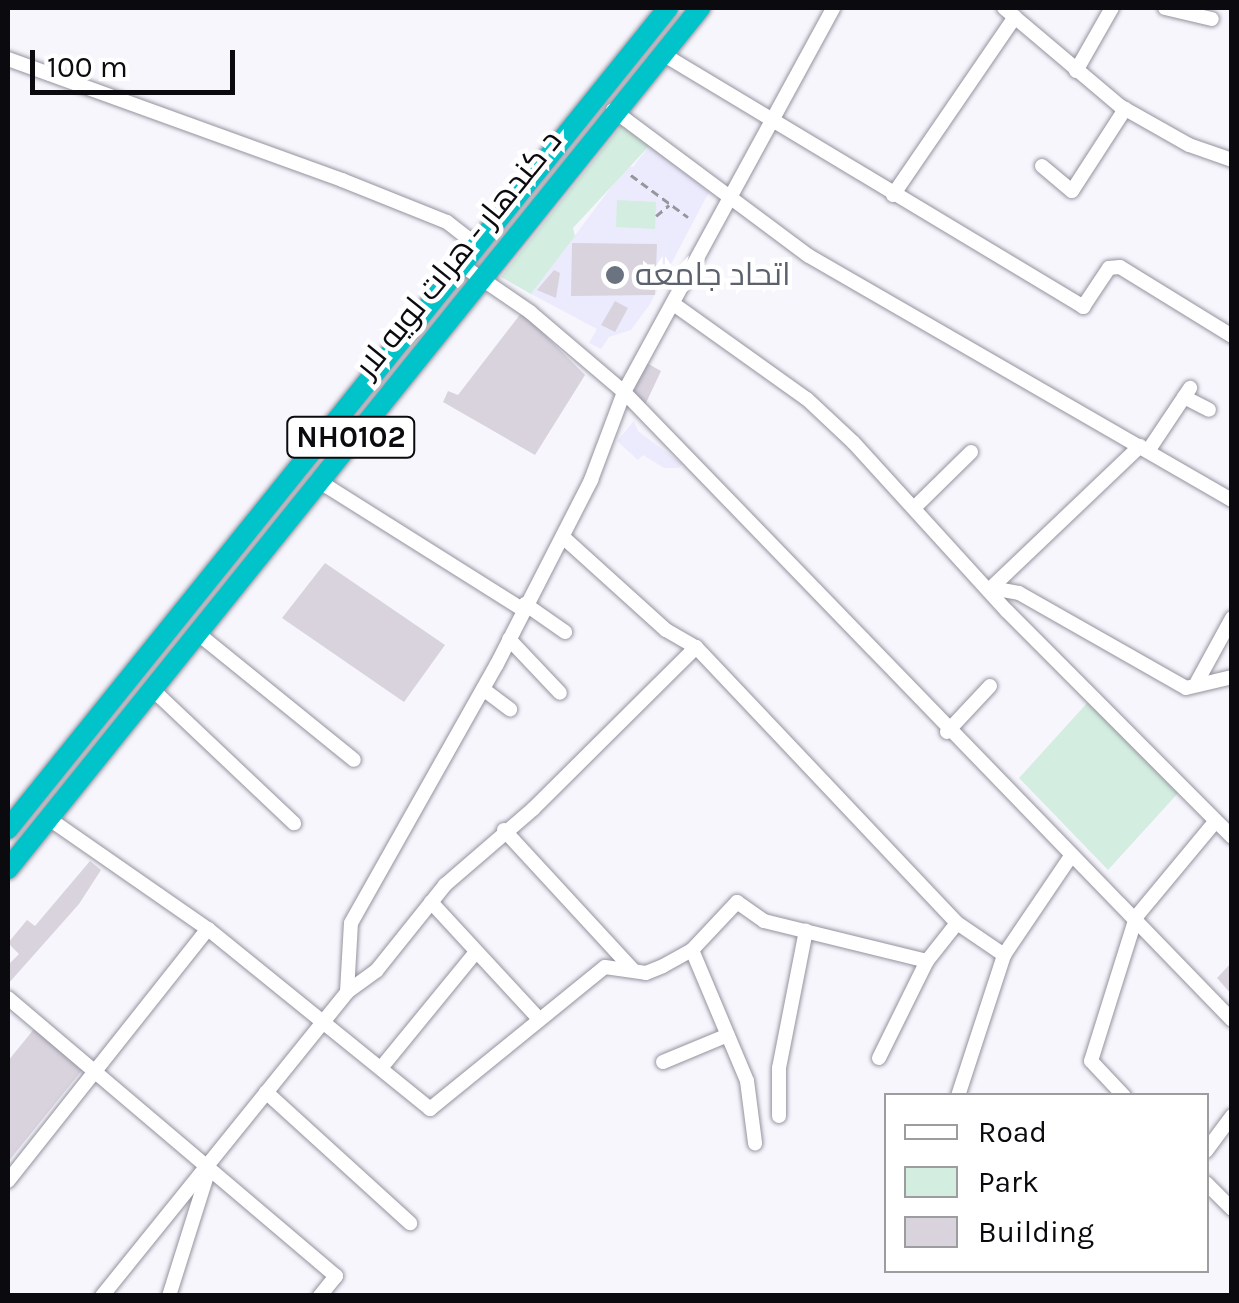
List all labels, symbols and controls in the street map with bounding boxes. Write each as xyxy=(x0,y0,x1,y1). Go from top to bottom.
scale bar xyxy=(35,30,240,92)
text: 100 m xyxy=(47,49,128,85)
street label: د کندهار - هرات لويه لار xyxy=(348,123,570,385)
place label: اتحاد جامعه xyxy=(635,256,791,294)
marker: اتحاد جامعه xyxy=(604,264,626,286)
road number: NH0102 xyxy=(286,412,416,462)
legend xyxy=(884,1093,1209,1273)
text: Road xyxy=(978,1114,1047,1150)
text: Park xyxy=(978,1164,1039,1200)
text: Building xyxy=(978,1214,1094,1250)

